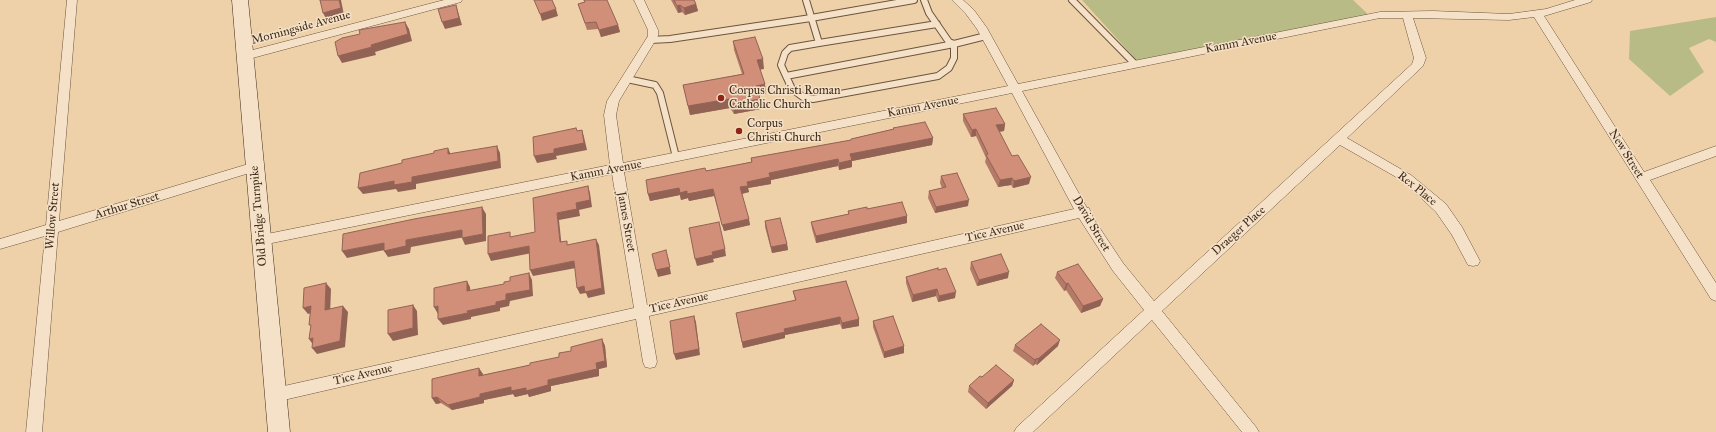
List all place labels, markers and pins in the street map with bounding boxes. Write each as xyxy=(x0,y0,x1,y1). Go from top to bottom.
place label: Corpus Christi Roman Catholic Church xyxy=(729,84,840,112)
marker: Corpus Christi Roman Catholic Church xyxy=(716,93,726,103)
place label: Corpus Christi Church xyxy=(747,117,822,145)
marker: Corpus Christi Church xyxy=(734,126,744,136)

